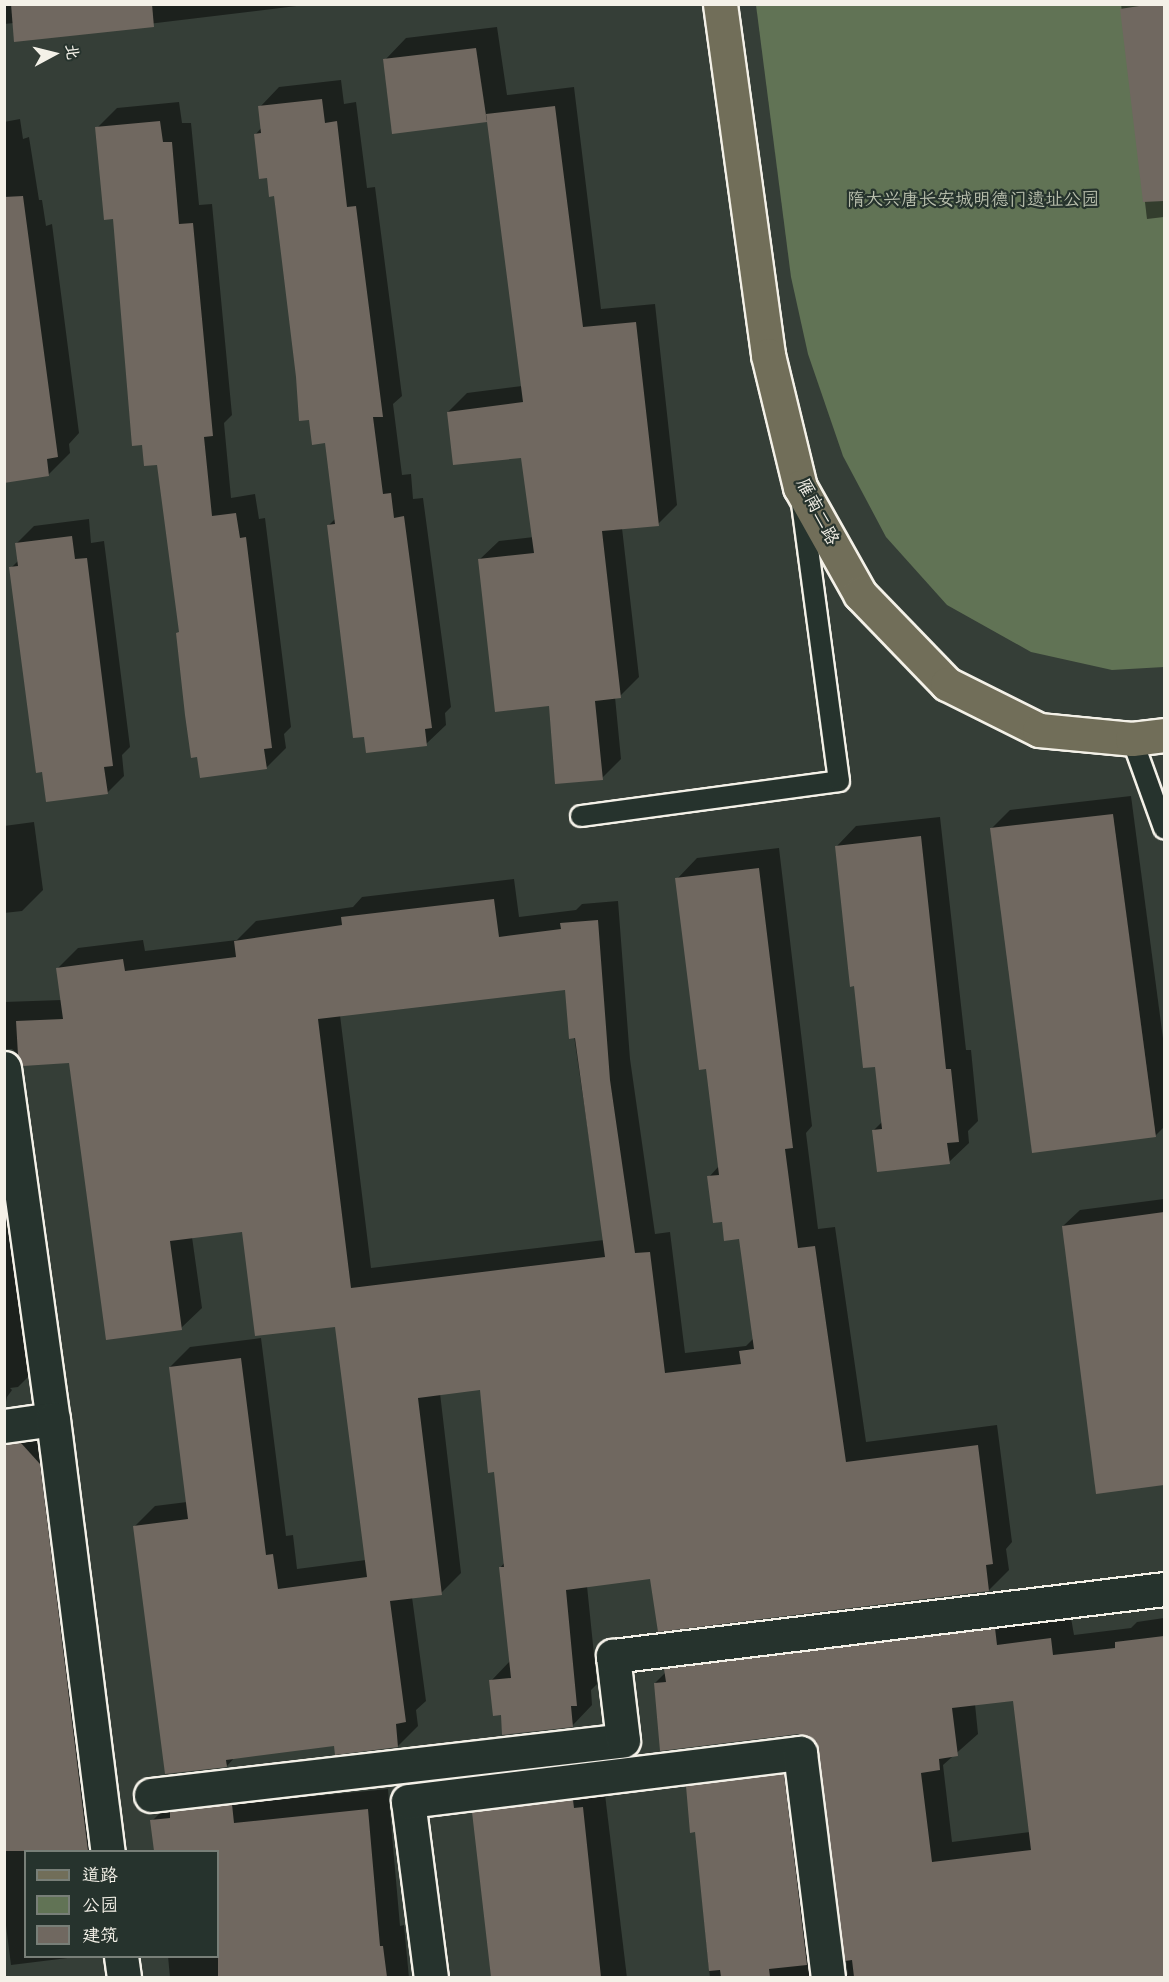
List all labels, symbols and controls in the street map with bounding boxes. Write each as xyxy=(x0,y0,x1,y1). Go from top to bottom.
north arrow xyxy=(24,24,84,84)
text: 北 xyxy=(60,43,84,61)
park label: 隋大兴唐长安城明德门遗址公园 xyxy=(847,189,1099,211)
street label: 雁南二路 xyxy=(791,475,843,549)
legend xyxy=(24,1850,219,1958)
text: 道路 xyxy=(82,1863,118,1888)
text: 公园 xyxy=(82,1893,118,1918)
text: 建筑 xyxy=(82,1923,118,1948)

